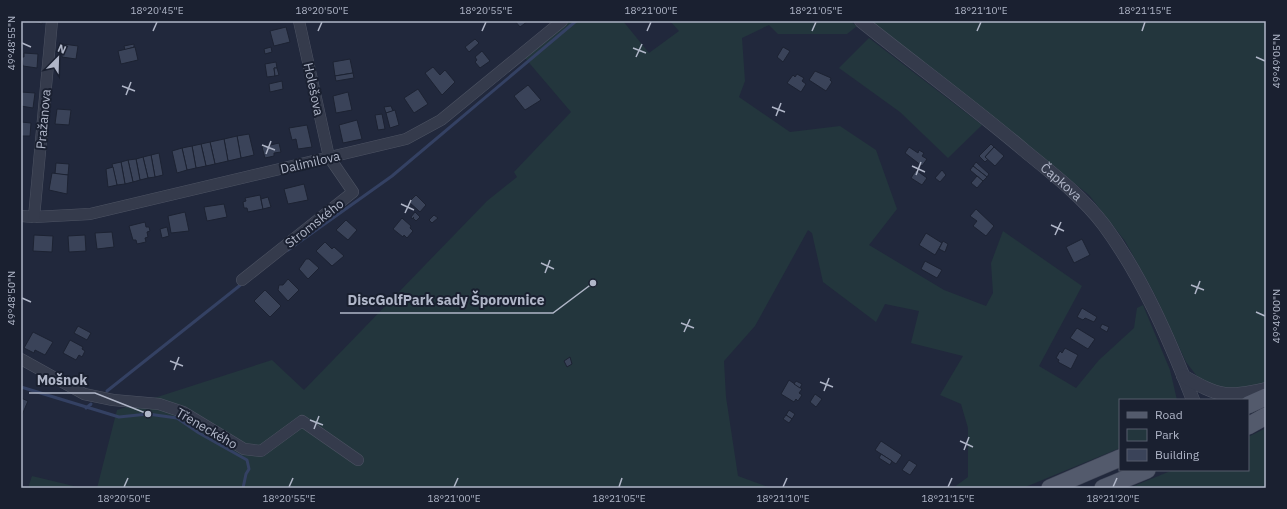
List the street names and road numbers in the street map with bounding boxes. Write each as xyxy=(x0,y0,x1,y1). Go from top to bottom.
street label: Holešova xyxy=(300,61,327,117)
street label: Pražanova xyxy=(32,88,55,150)
street label: Dalimilova xyxy=(278,147,342,178)
street label: Čapkova xyxy=(1037,159,1086,205)
street label: Stromského xyxy=(281,195,347,252)
street label: Třeneckého xyxy=(173,404,241,453)

